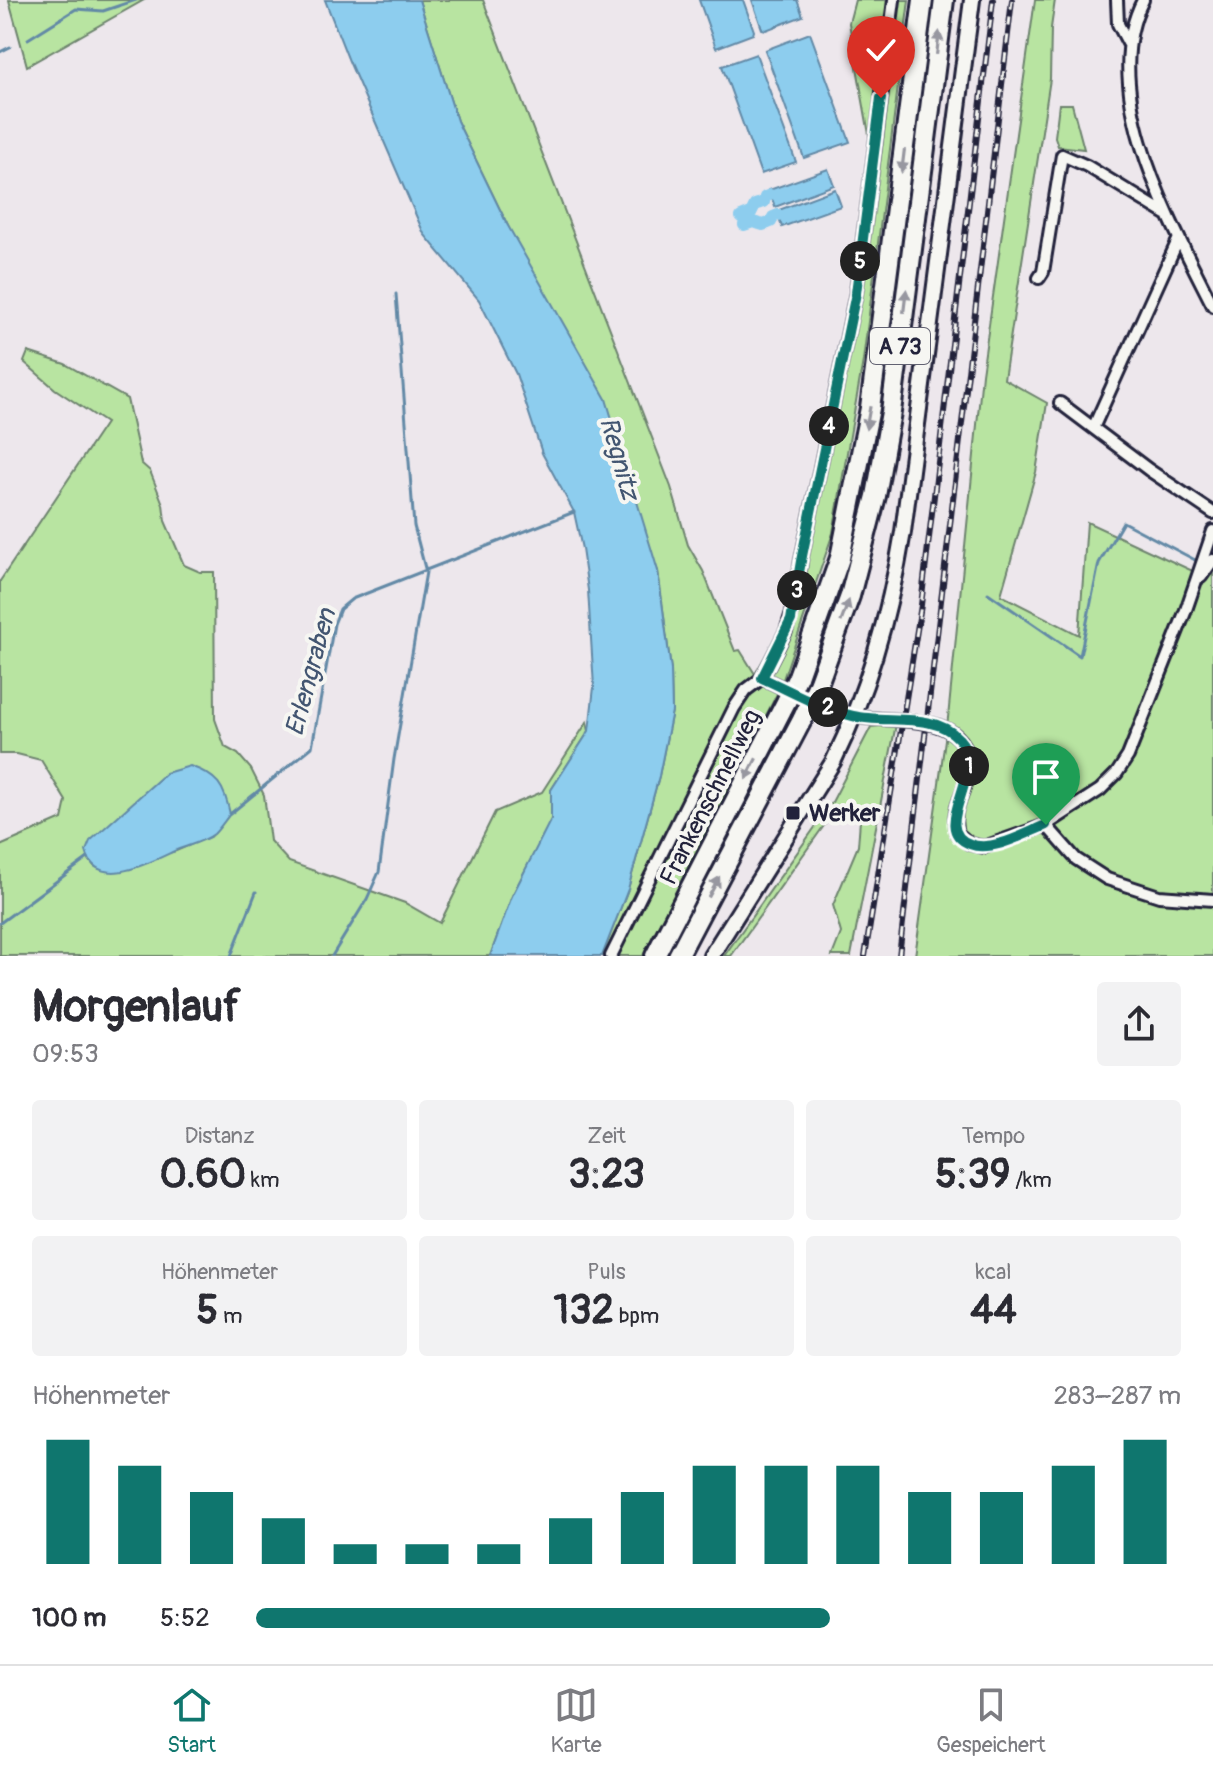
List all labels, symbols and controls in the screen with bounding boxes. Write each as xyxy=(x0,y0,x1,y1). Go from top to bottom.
pin xyxy=(847,16,915,98)
icon: check xyxy=(859,28,903,72)
one-way arrow xyxy=(932,30,945,55)
one-way arrow xyxy=(896,149,909,174)
pin: 5 xyxy=(840,241,880,281)
text: 5 xyxy=(854,247,866,275)
one-way arrow xyxy=(899,288,912,313)
road number: A 73 xyxy=(870,328,930,364)
pin: 4 xyxy=(809,406,849,446)
one-way arrow xyxy=(862,406,874,431)
text: 4 xyxy=(823,412,835,440)
water label: Regnitz xyxy=(592,413,647,507)
pin: 3 xyxy=(777,570,817,610)
text: 3 xyxy=(791,576,803,604)
one-way arrow xyxy=(839,598,851,622)
water label: Erlengraben xyxy=(279,604,344,739)
pin: 2 xyxy=(808,687,848,727)
text: 2 xyxy=(822,693,834,721)
street label: Frankenschnellweg xyxy=(654,705,767,890)
pin xyxy=(1012,743,1080,825)
pin: 1 xyxy=(949,746,989,786)
text: 1 xyxy=(965,752,973,780)
icon: arrive xyxy=(1024,755,1068,799)
one-way arrow xyxy=(745,758,758,781)
place label: Werker xyxy=(809,799,881,828)
marker: Werker xyxy=(784,804,802,822)
one-way arrow xyxy=(707,876,721,898)
text: Morgenlauf xyxy=(32,980,241,1035)
button: share xyxy=(1097,982,1181,1066)
text: 09:53 xyxy=(32,1038,99,1070)
text: Distanz xyxy=(185,1122,254,1150)
text: Zeit xyxy=(587,1122,626,1150)
text: Tempo xyxy=(962,1122,1025,1150)
text: 0.60 xyxy=(159,1150,246,1199)
text: 3:23 xyxy=(568,1150,645,1199)
text: 5:39 xyxy=(935,1150,1010,1199)
text: km xyxy=(246,1166,280,1194)
text: /km xyxy=(1010,1166,1052,1194)
text: Höhenmeter xyxy=(161,1258,278,1286)
text: Puls xyxy=(587,1258,626,1286)
text: kcal xyxy=(976,1258,1011,1286)
text: 5 xyxy=(197,1286,218,1335)
text: 132 xyxy=(554,1286,614,1335)
text: 44 xyxy=(970,1286,1017,1335)
text: m xyxy=(218,1302,243,1330)
text: bpm xyxy=(614,1302,659,1330)
text: Höhenmeter xyxy=(32,1380,170,1412)
text: 283–287 m xyxy=(1053,1380,1181,1412)
text: 100 m xyxy=(32,1602,106,1634)
text: 5:52 xyxy=(160,1602,210,1634)
tab: Start xyxy=(167,1683,216,1759)
tab: Karte xyxy=(551,1683,602,1759)
tab: Gespeichert xyxy=(936,1683,1046,1759)

